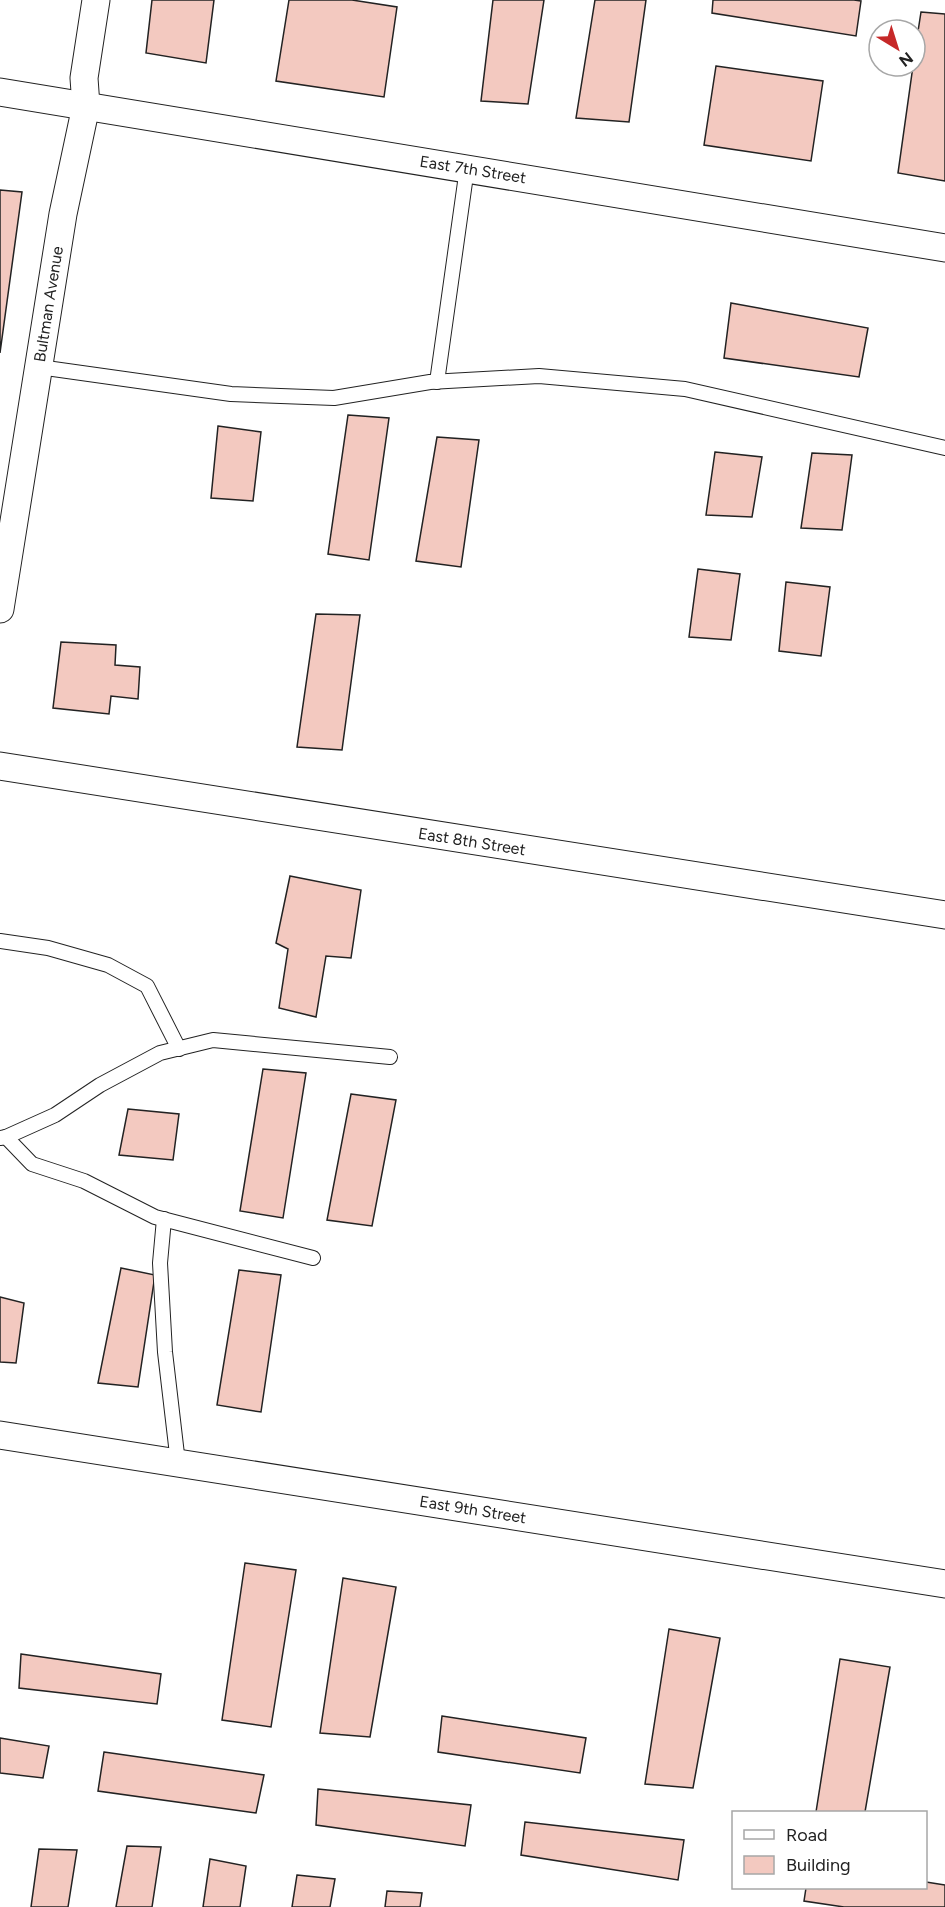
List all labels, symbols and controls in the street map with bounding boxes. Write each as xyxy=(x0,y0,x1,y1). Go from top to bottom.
north arrow xyxy=(867,18,927,78)
text: N xyxy=(895,48,917,71)
street label: East 7th Street xyxy=(418,152,527,187)
street label: Bultman Avenue xyxy=(30,245,67,363)
street label: East 8th Street xyxy=(417,824,527,859)
street label: East 9th Street xyxy=(418,1492,528,1527)
legend xyxy=(732,1811,927,1889)
text: Road xyxy=(786,1824,827,1846)
text: Building xyxy=(786,1854,851,1876)

